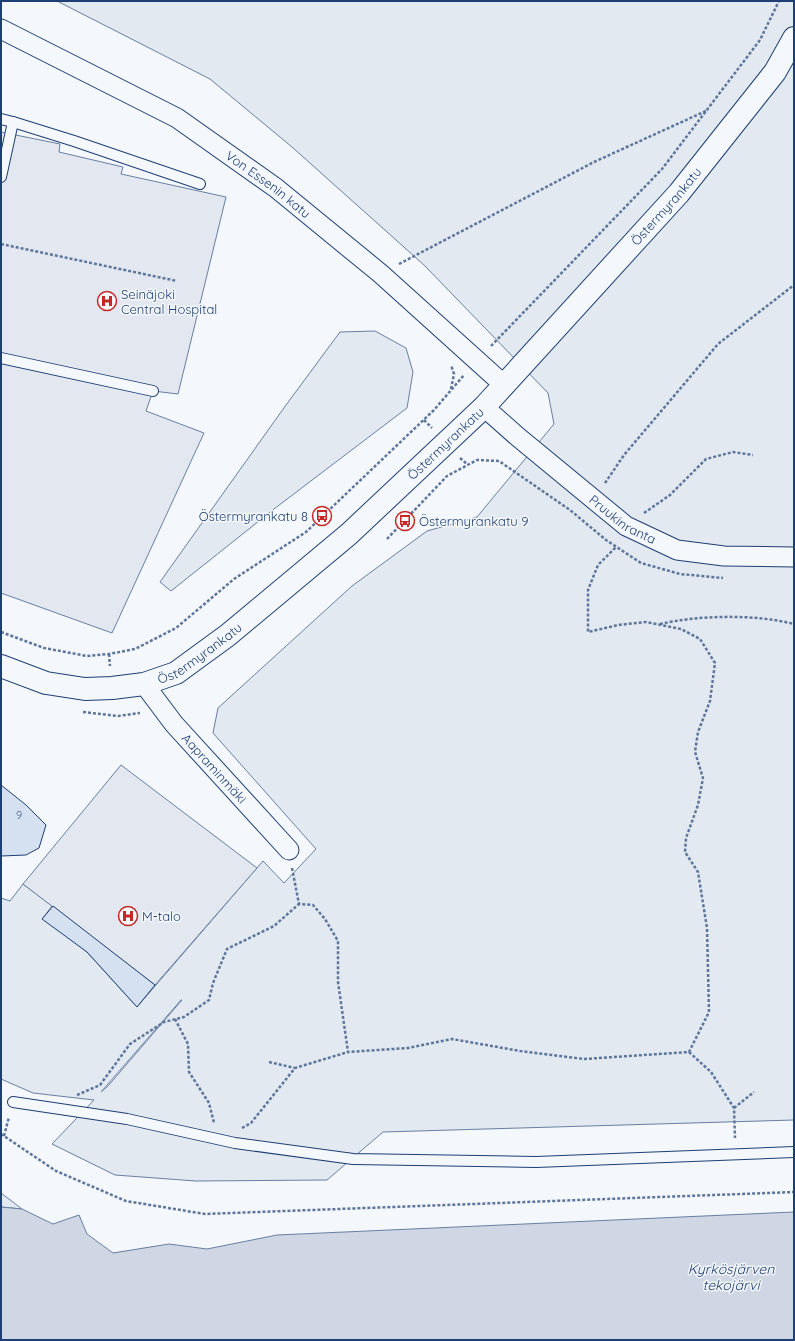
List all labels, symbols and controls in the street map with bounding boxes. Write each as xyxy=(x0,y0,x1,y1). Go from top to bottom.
street label: Von Essenin katu xyxy=(223,147,314,221)
street label: Östermyrankatu xyxy=(627,164,704,249)
place label: Seinäjoki Central Hospital xyxy=(121,286,217,317)
hospital icon: Seinäjoki Central Hospital xyxy=(96,290,118,312)
street label: Östermyrankatu xyxy=(404,404,487,483)
street label: Pruukinranta xyxy=(586,491,659,547)
bus stop icon: Östermyrankatu 8 xyxy=(311,505,333,527)
place label: Östermyrankatu 8 xyxy=(199,508,308,524)
bus stop icon: Östermyrankatu 9 xyxy=(394,510,416,532)
place label: Östermyrankatu 9 xyxy=(419,513,529,529)
street label: Östermyrankatu xyxy=(155,619,245,687)
street label: Aapraminmäki xyxy=(179,730,250,807)
house number: 9 xyxy=(16,808,22,822)
hospital icon: M-talo xyxy=(117,905,139,927)
place label: M-talo xyxy=(142,908,181,924)
water label: Kyrkösjärven tekojärvi xyxy=(688,1260,775,1294)

